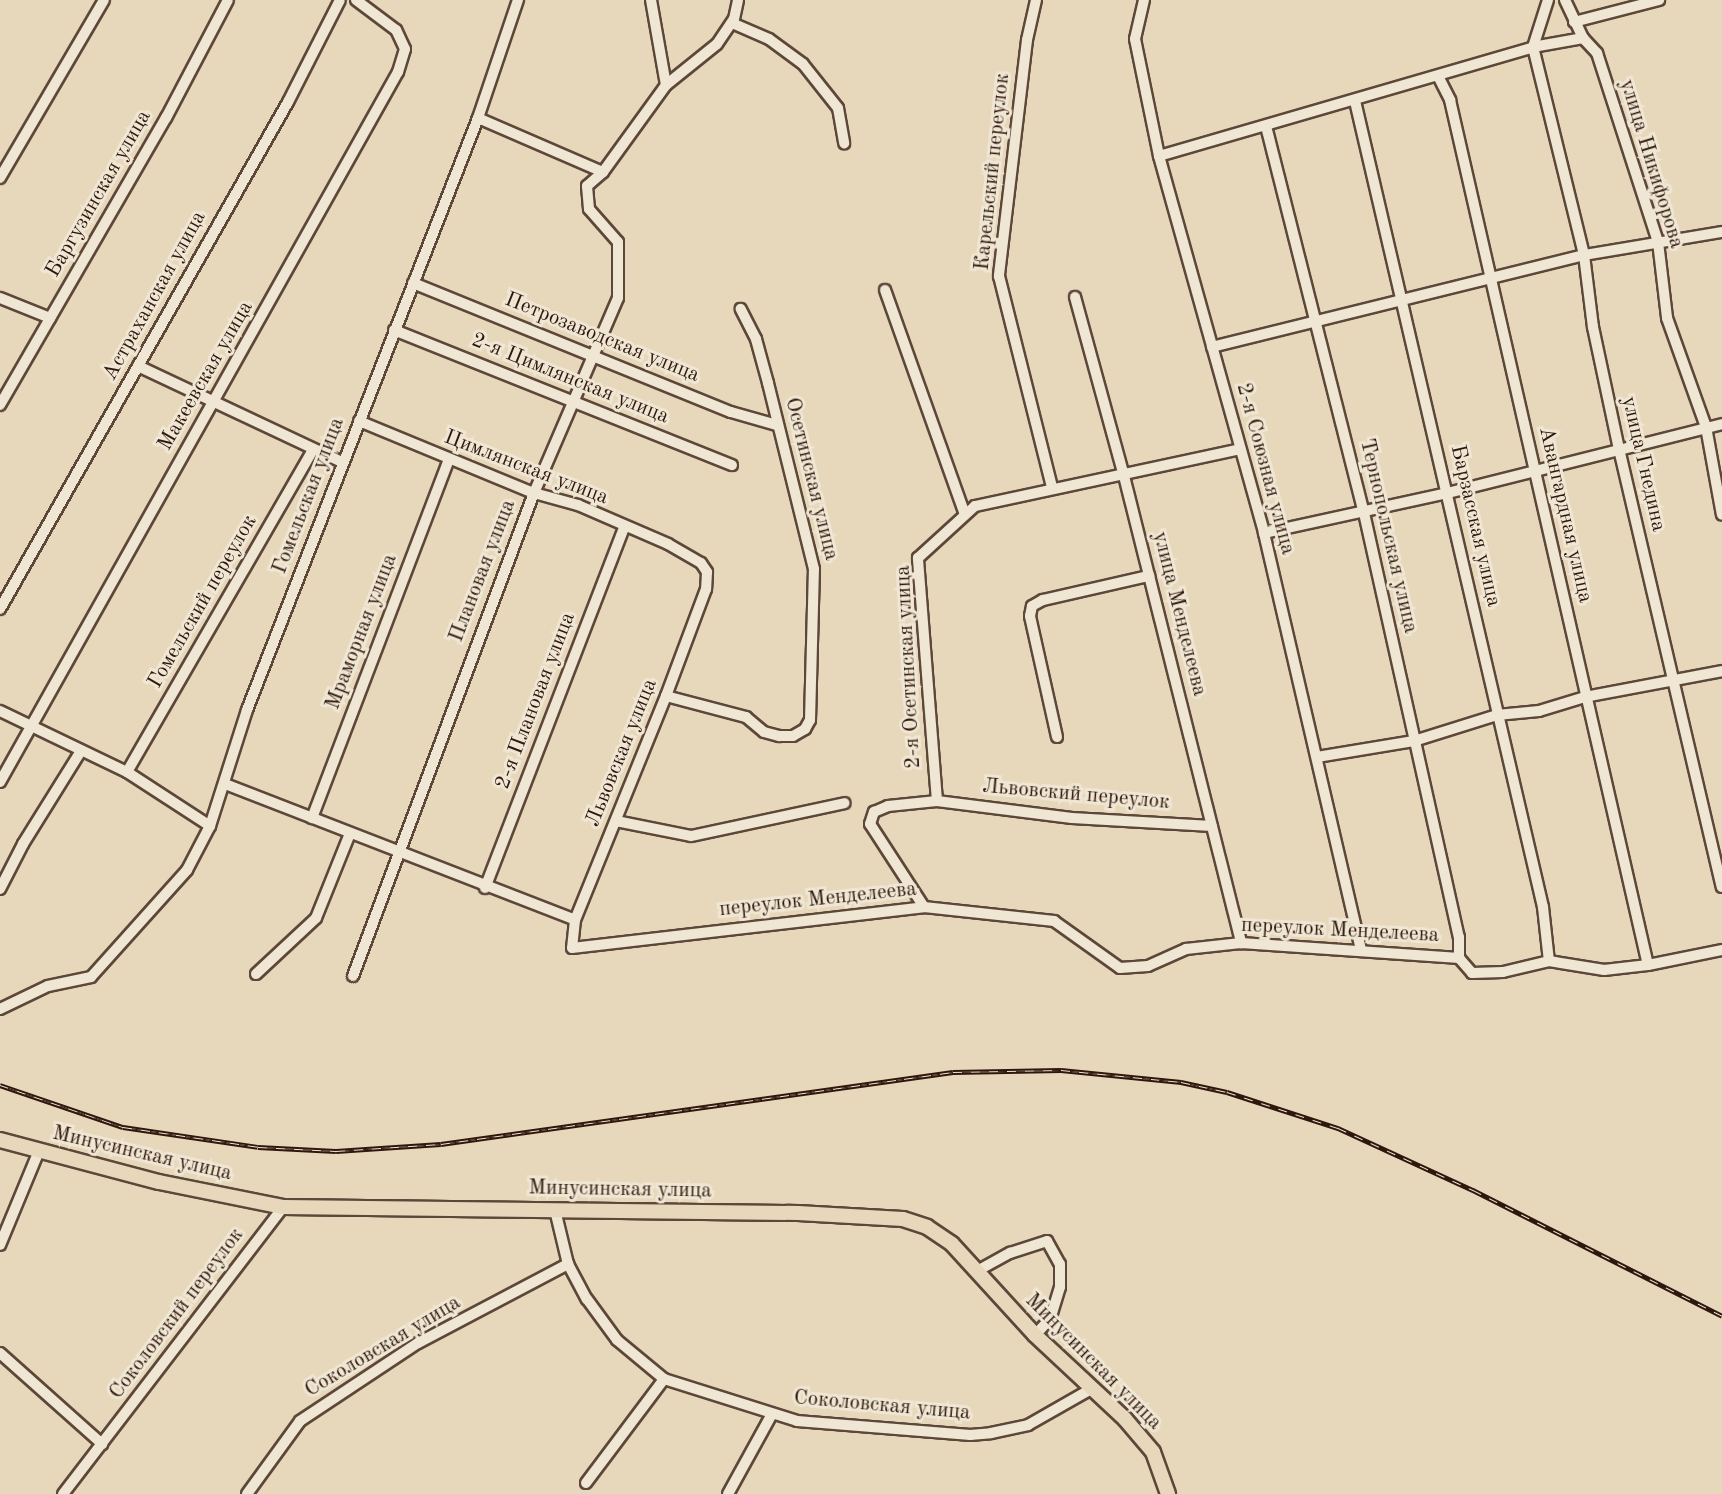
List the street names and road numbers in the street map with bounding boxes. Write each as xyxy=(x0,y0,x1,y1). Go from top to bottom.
street label: Карельский переулок xyxy=(970,72,1016,272)
street label: улица Никифорова xyxy=(1613,76,1689,252)
street label: Баргузинская улица xyxy=(41,106,157,282)
street label: Астраханская улица xyxy=(98,207,212,385)
street label: Петрозаводская улица xyxy=(501,287,703,389)
street label: Макеевская улица xyxy=(153,297,259,455)
street label: 2-я Цимлянская улица xyxy=(468,328,672,430)
street label: 2-я Союзная улица xyxy=(1230,380,1300,558)
street label: улица Гнедина xyxy=(1615,394,1671,534)
street label: Осетинская улица xyxy=(779,395,843,563)
street label: Гомельская улица xyxy=(268,414,350,578)
street label: Цимлянская улица xyxy=(440,425,612,511)
street label: Авангардная улица xyxy=(1532,425,1598,605)
street label: Тернопольская улица xyxy=(1353,436,1423,636)
street label: Барзасская улица xyxy=(1444,443,1506,609)
street label: Плановая улица xyxy=(444,496,522,646)
street label: Гомельский переулок xyxy=(143,511,263,693)
street label: улица Менделеева xyxy=(1146,529,1212,699)
street label: Мраморная улица xyxy=(321,551,403,713)
street label: 2-я Осетинская улица xyxy=(891,565,927,769)
street label: 2-я Плановая улица xyxy=(491,609,581,793)
street label: Львовская улица xyxy=(581,675,663,831)
street label: Львовский переулок xyxy=(981,774,1171,816)
street label: переулок Менделеева xyxy=(718,877,918,923)
street label: переулок Менделеева xyxy=(1240,913,1440,949)
street label: Минусинская улица xyxy=(50,1121,234,1187)
street label: Минусинская улица xyxy=(528,1176,712,1204)
street label: Соколовский переулок xyxy=(104,1223,250,1405)
street label: Минусинская улица xyxy=(1019,1288,1167,1436)
street label: Соколовская улица xyxy=(301,1291,465,1403)
street label: Соколовская улица xyxy=(793,1386,971,1426)

